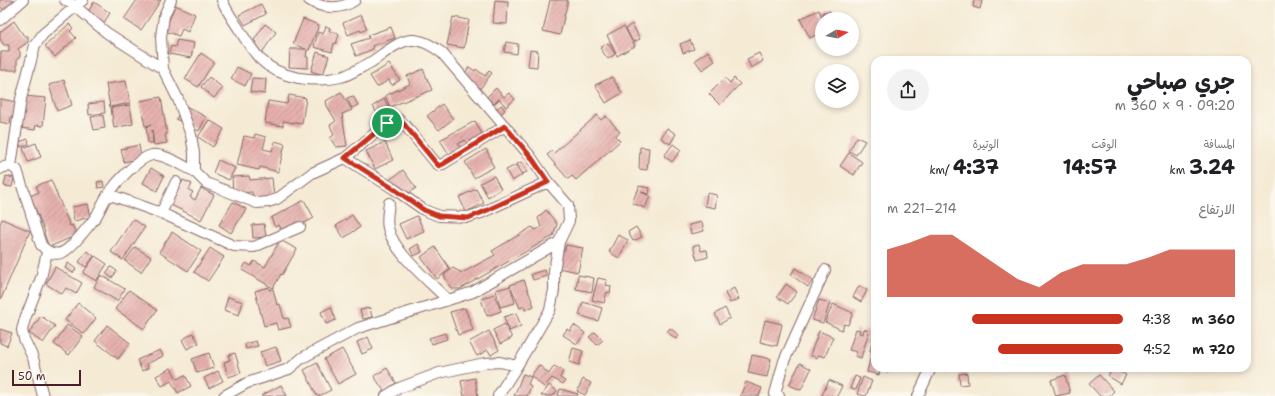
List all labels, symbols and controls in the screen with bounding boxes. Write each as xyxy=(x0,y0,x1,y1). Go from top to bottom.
north arrow xyxy=(815,12,859,56)
map controls xyxy=(815,12,859,108)
button: layers xyxy=(815,64,859,108)
text: جري صباحي xyxy=(1127,67,1235,96)
button: share xyxy=(887,69,929,111)
text: 09:20 · 9 × 360 m xyxy=(1115,97,1235,114)
pin xyxy=(370,106,404,140)
icon: arrive xyxy=(376,112,398,134)
text: الوتيرة xyxy=(972,137,999,152)
text: الوقت xyxy=(1091,137,1117,152)
text: المسافة xyxy=(1204,137,1235,152)
text: 4:37 xyxy=(953,154,999,180)
text: 14:57 xyxy=(1062,154,1117,180)
text: 3.24 xyxy=(1189,154,1235,180)
text: /km xyxy=(929,163,953,178)
text: km xyxy=(1170,163,1189,178)
text: 214–221 m xyxy=(887,200,957,217)
text: الارتفاع xyxy=(1199,201,1235,218)
text: 4:38 xyxy=(1142,311,1171,328)
text: 360 m xyxy=(1191,311,1235,328)
text: 4:52 xyxy=(1143,341,1171,358)
text: 720 m xyxy=(1192,341,1235,358)
scale bar xyxy=(12,368,81,387)
text: 50 m xyxy=(18,369,46,384)

